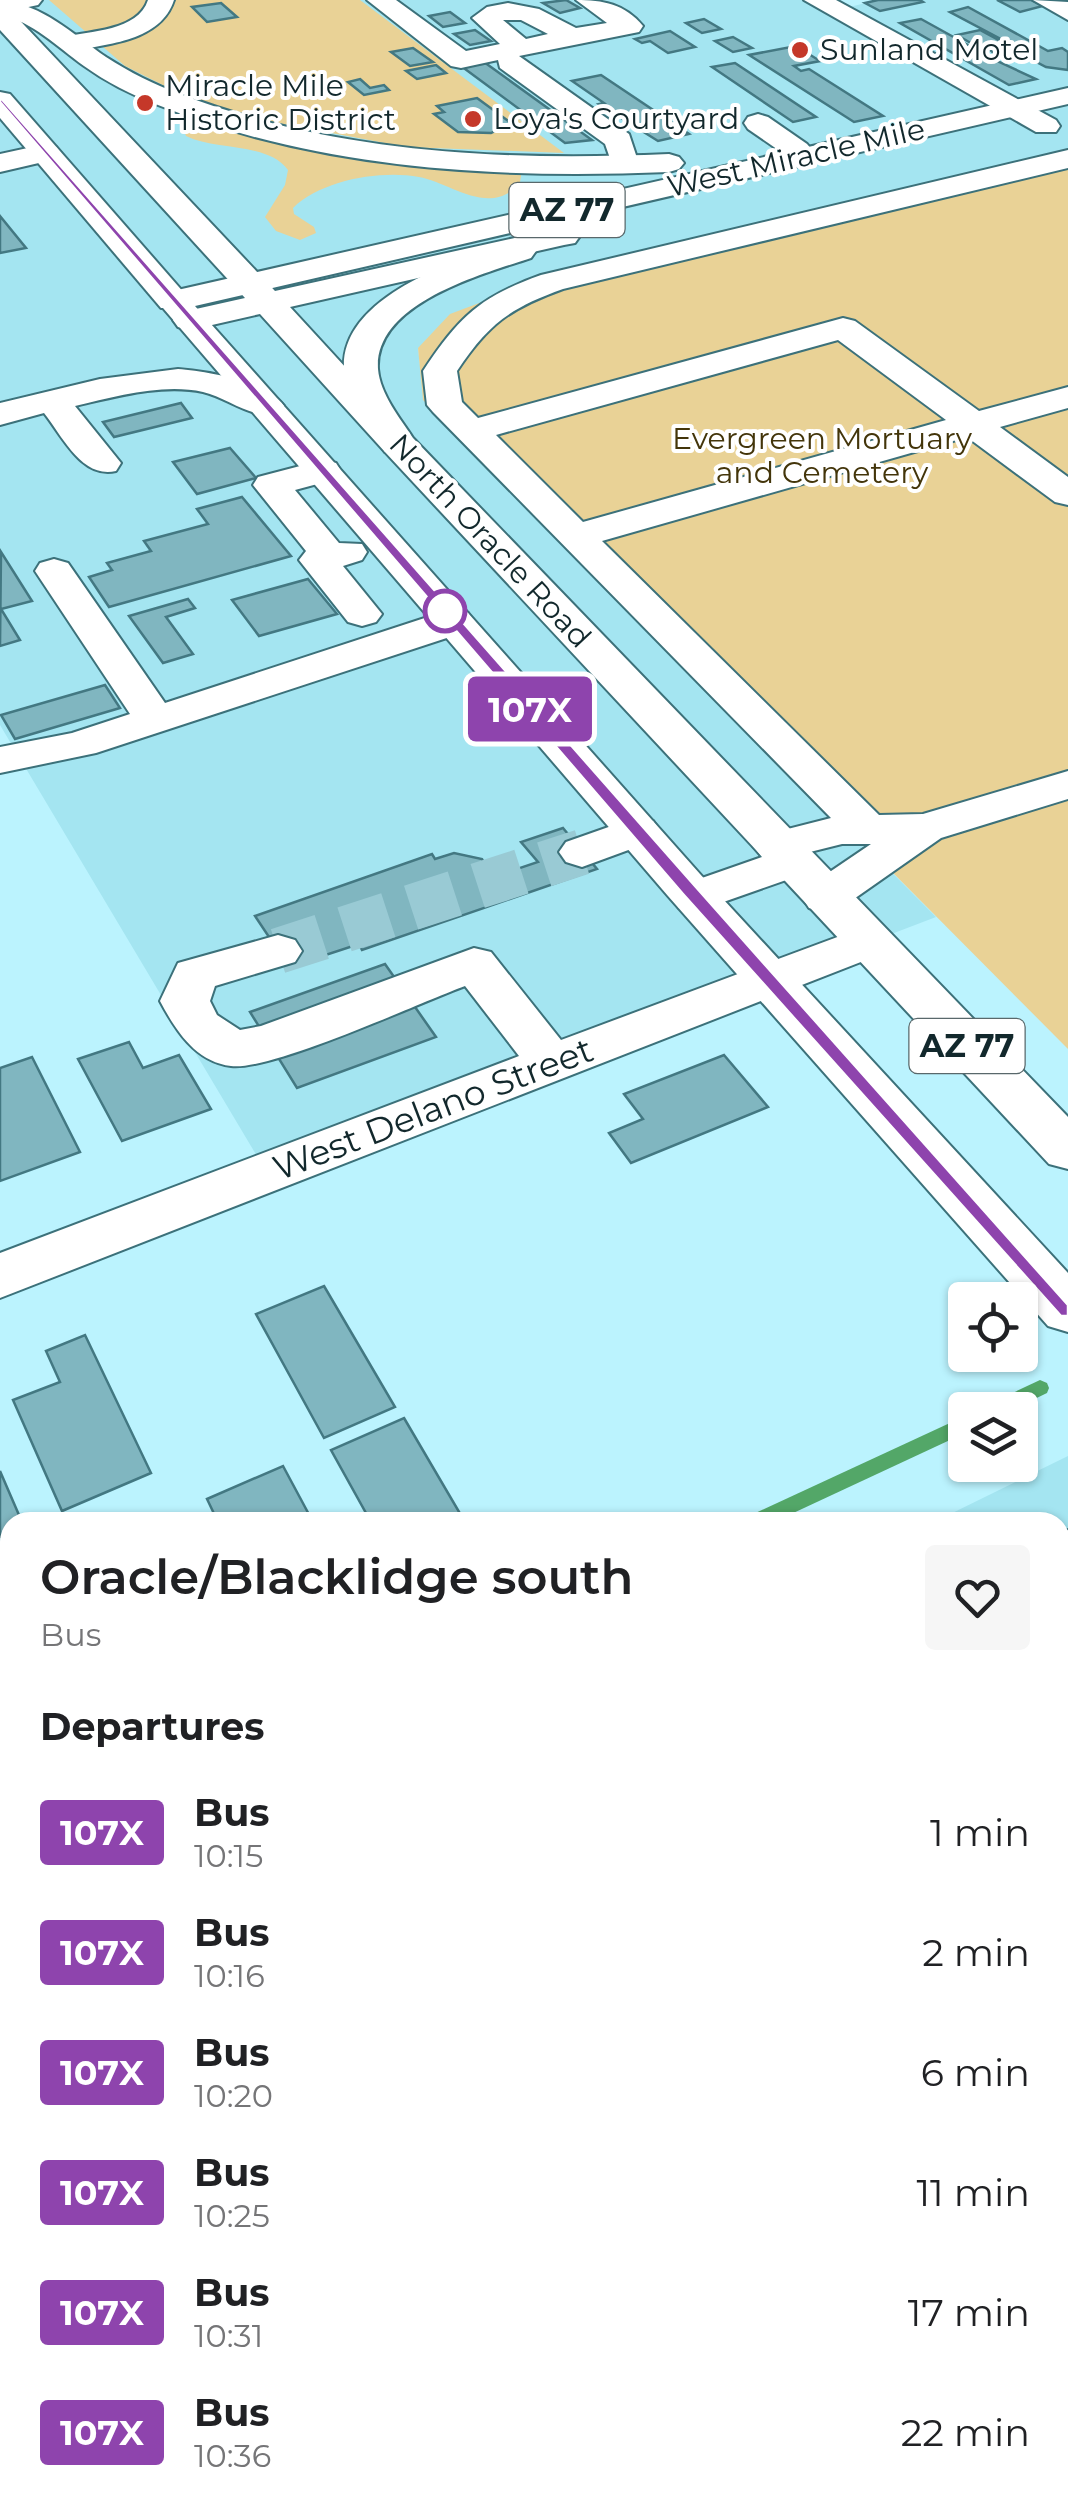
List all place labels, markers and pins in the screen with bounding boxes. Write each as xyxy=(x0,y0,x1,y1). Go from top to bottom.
place label: Sunland Motel xyxy=(820,31,1038,68)
marker: Sunland Motel xyxy=(789,39,811,61)
place label: Miracle Mile Historic District xyxy=(165,67,396,138)
marker: Miracle Mile Historic District xyxy=(134,92,156,114)
place label: Loya's Courtyard xyxy=(493,100,739,137)
marker: Loya's Courtyard xyxy=(462,108,484,130)
unlabelled marker xyxy=(424,590,466,632)

